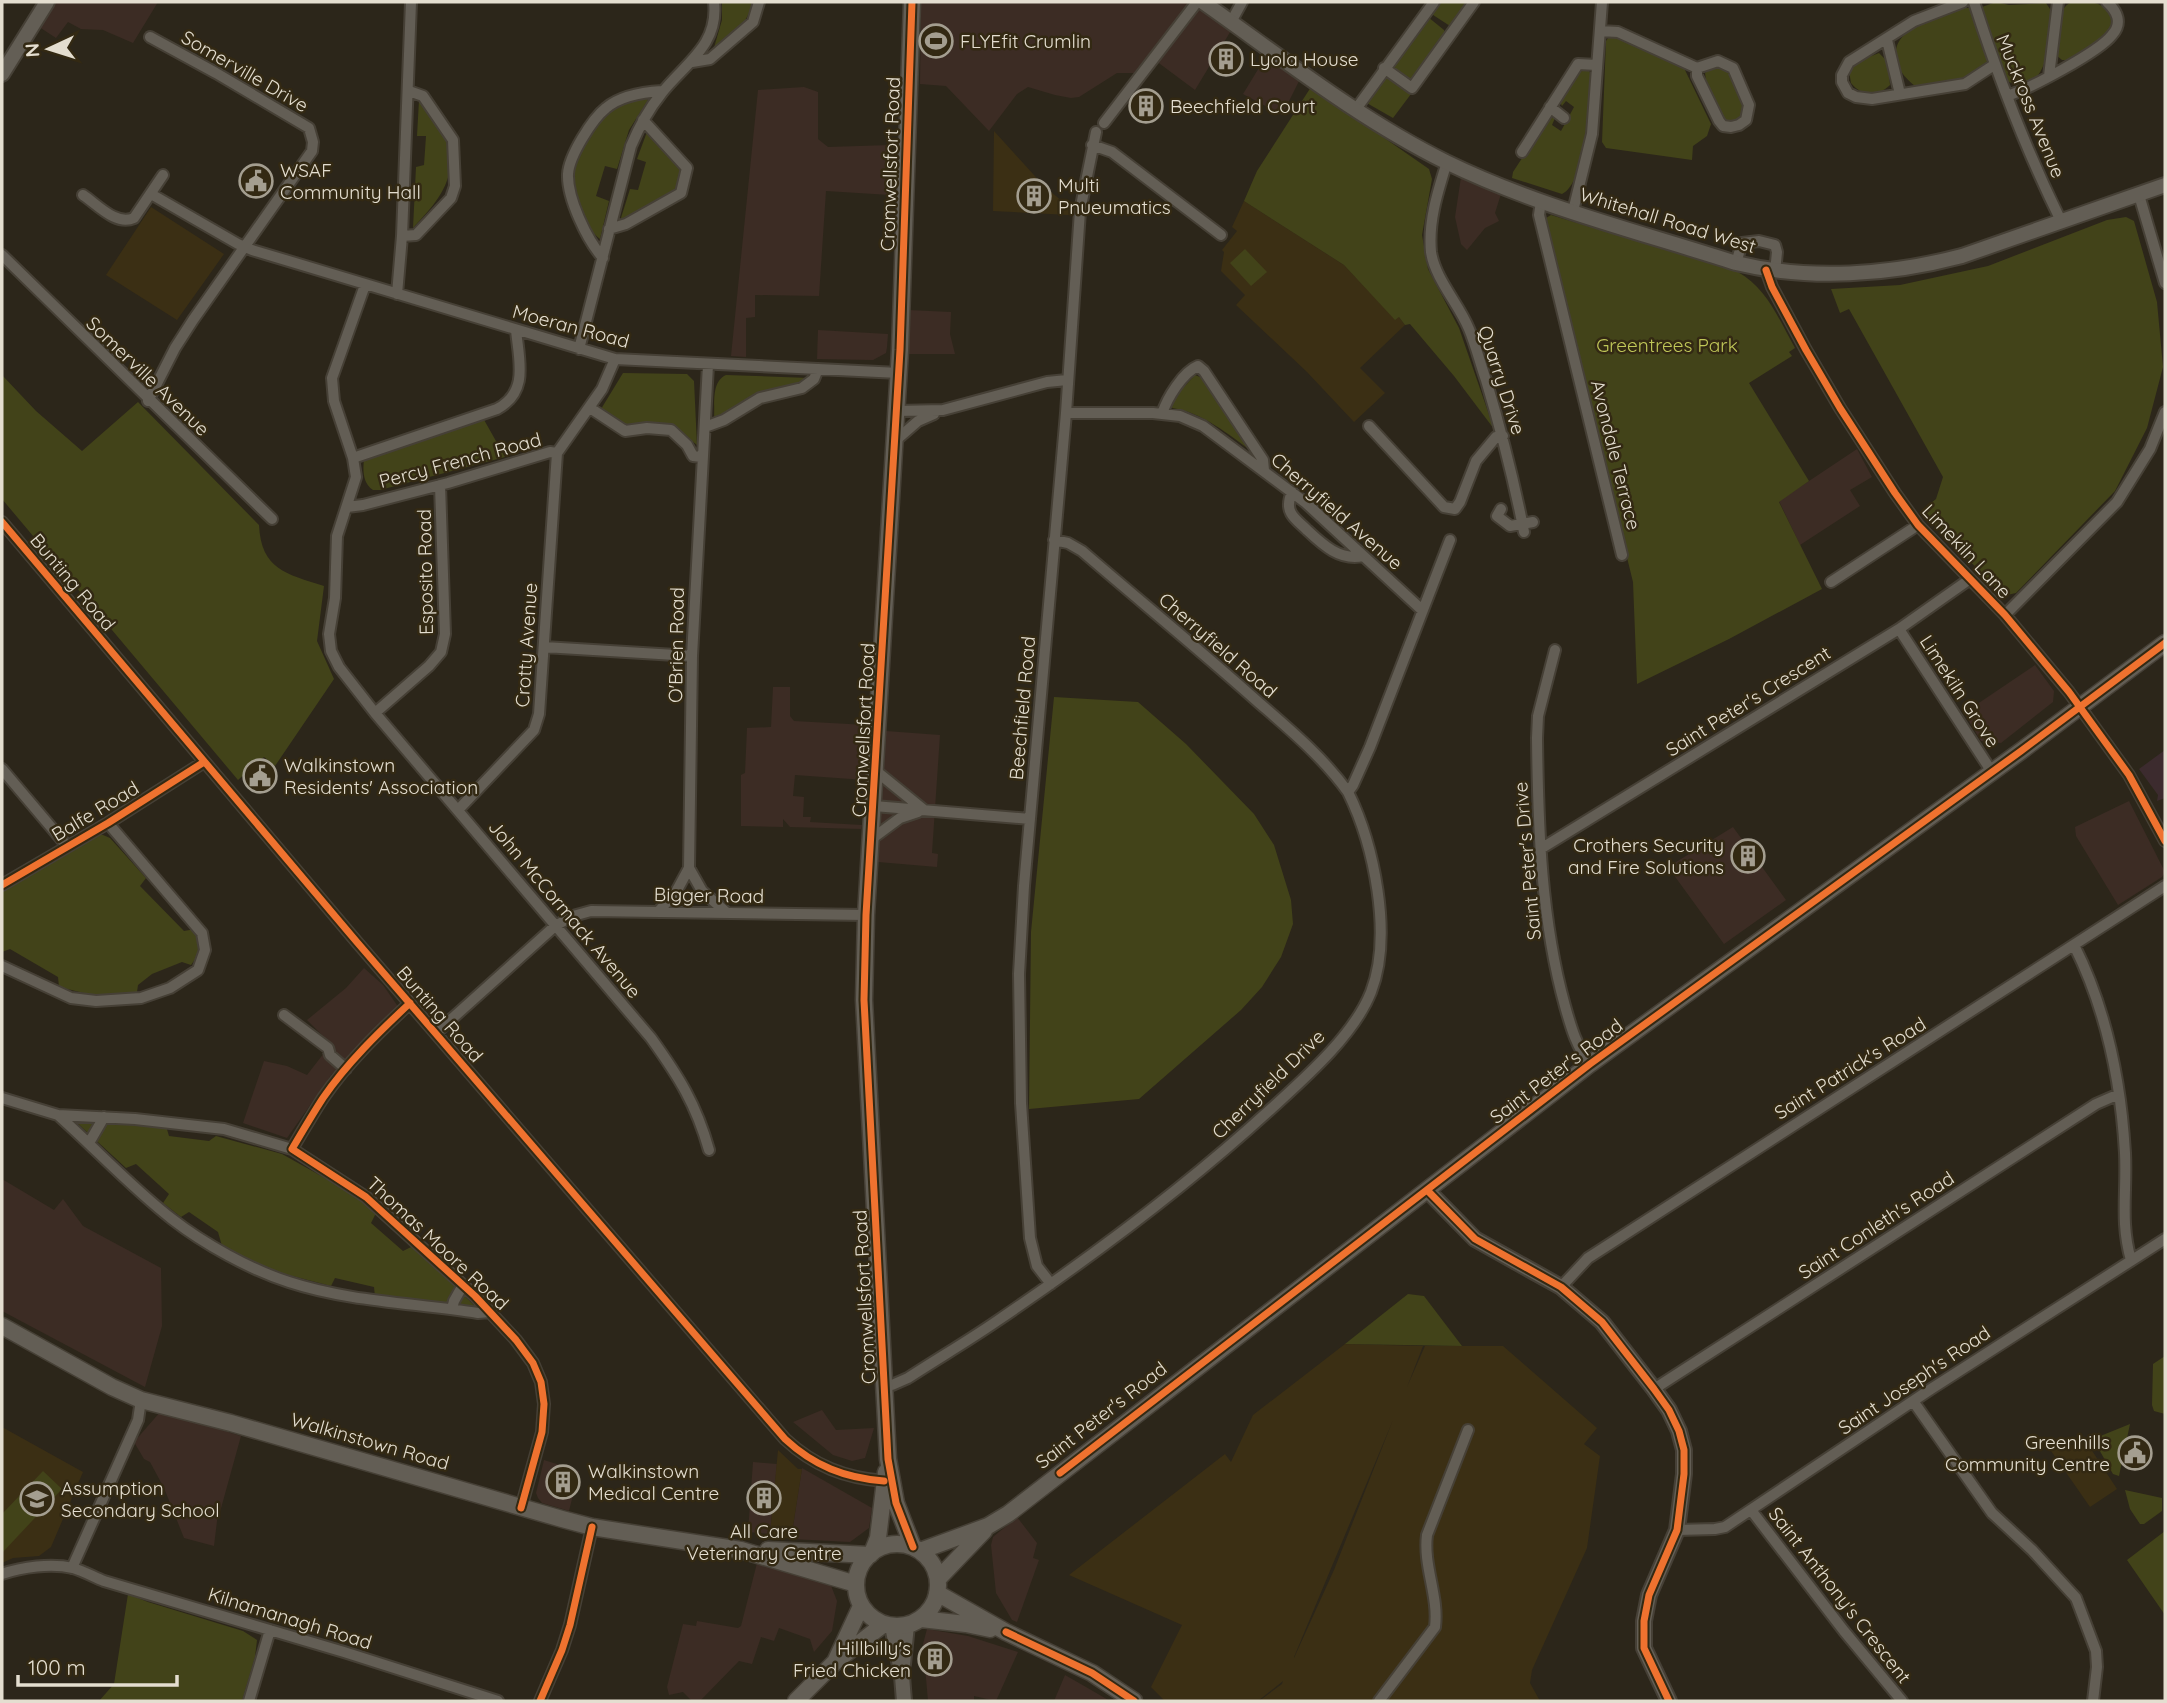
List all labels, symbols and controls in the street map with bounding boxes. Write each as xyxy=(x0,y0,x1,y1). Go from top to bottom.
north arrow xyxy=(14,14,84,84)
sports icon: FLYEfit Crumlin xyxy=(917,22,955,60)
street label: Somerville Drive xyxy=(177,25,313,117)
place label: FLYEfit Crumlin xyxy=(960,29,1091,53)
street label: Muckross Avenue xyxy=(1991,31,2071,181)
building icon: Lyola House xyxy=(1207,40,1245,78)
text: N xyxy=(20,42,44,58)
place label: Lyola House xyxy=(1250,47,1359,71)
street label: Cromwellsfort Road xyxy=(875,76,905,252)
building icon: Beechfield Court xyxy=(1127,87,1165,125)
place label: Beechfield Court xyxy=(1170,94,1315,118)
place label: WSAF Community Hall xyxy=(280,158,421,204)
public building icon: WSAF Community Hall xyxy=(237,162,275,200)
place label: Multi Pnueumatics xyxy=(1058,173,1171,219)
building icon: Multi Pnueumatics xyxy=(1015,177,1053,215)
street label: Whitehall Road West xyxy=(1577,182,1759,258)
street label: Moeran Road xyxy=(510,299,632,353)
street label: Somerville Avenue xyxy=(81,311,215,441)
street label: Quarry Drive xyxy=(1473,322,1531,438)
park label: Greentrees Park xyxy=(1596,333,1738,357)
street label: Avondale Terrace xyxy=(1586,378,1646,532)
street label: Percy French Road xyxy=(376,427,544,493)
street label: Cherryfield Avenue xyxy=(1266,447,1408,575)
street label: Limekiln Lane xyxy=(1917,499,2017,603)
street label: Esposito Road xyxy=(412,509,438,635)
street label: Bunting Road xyxy=(25,528,121,636)
street label: Crotty Avenue xyxy=(510,582,542,708)
street label: O'Brien Road xyxy=(663,587,689,703)
street label: Cherryfield Road xyxy=(1154,587,1282,703)
street label: Limekiln Grove xyxy=(1915,630,2005,752)
street label: Beechfield Road xyxy=(1004,635,1040,781)
street label: Saint Peter's Crescent xyxy=(1661,641,1835,761)
street label: Cromwellsfort Road xyxy=(846,642,880,818)
place label: Walkinstown Residents' Association xyxy=(284,753,478,799)
public building icon: Walkinstown Residents' Association xyxy=(241,757,279,795)
street label: Balfe Road xyxy=(47,776,143,846)
street label: Saint Peter's Drive xyxy=(1508,781,1546,941)
street label: John McCormack Avenue xyxy=(483,815,647,1003)
place label: Crothers Security and Fire Solutions xyxy=(1568,833,1724,879)
building icon: Crothers Security and Fire Solutions xyxy=(1729,837,1767,875)
street label: Bigger Road xyxy=(654,882,764,908)
street label: Bunting Road xyxy=(392,961,488,1067)
street label: Saint Patrick's Road xyxy=(1770,1012,1930,1124)
street label: Saint Peter's Road xyxy=(1485,1013,1627,1129)
street label: Cherryfield Drive xyxy=(1207,1024,1329,1144)
street label: Saint Conleth's Road xyxy=(1794,1166,1958,1284)
street label: Thomas Moore Road xyxy=(362,1171,514,1315)
street label: Cromwellsfort Road xyxy=(847,1209,881,1385)
street label: Saint Joseph's Road xyxy=(1833,1320,1995,1440)
street label: Saint Peter's Road xyxy=(1031,1356,1171,1474)
street label: Walkinstown Road xyxy=(288,1407,452,1475)
place label: Greenhills Community Centre xyxy=(1945,1430,2110,1476)
public building icon: Greenhills Community Centre xyxy=(2116,1434,2154,1472)
place label: Walkinstown Medical Centre xyxy=(588,1459,719,1505)
building icon: Walkinstown Medical Centre xyxy=(544,1463,582,1501)
place label: Assumption Secondary School xyxy=(61,1476,220,1522)
building icon: All Care Veterinary Centre xyxy=(745,1479,783,1517)
school or university icon: Assumption Secondary School xyxy=(18,1480,56,1518)
street label: Saint Anthony's Crescent xyxy=(1764,1502,1916,1688)
place label: All Care Veterinary Centre xyxy=(686,1519,842,1565)
street label: Kilnamanagh Road xyxy=(205,1582,375,1654)
place label: Hillbilly's Fried Chicken xyxy=(793,1636,911,1682)
building icon: Hillbilly's Fried Chicken xyxy=(916,1640,954,1678)
scale bar xyxy=(18,1644,177,1688)
text: 100 m xyxy=(28,1654,86,1680)

